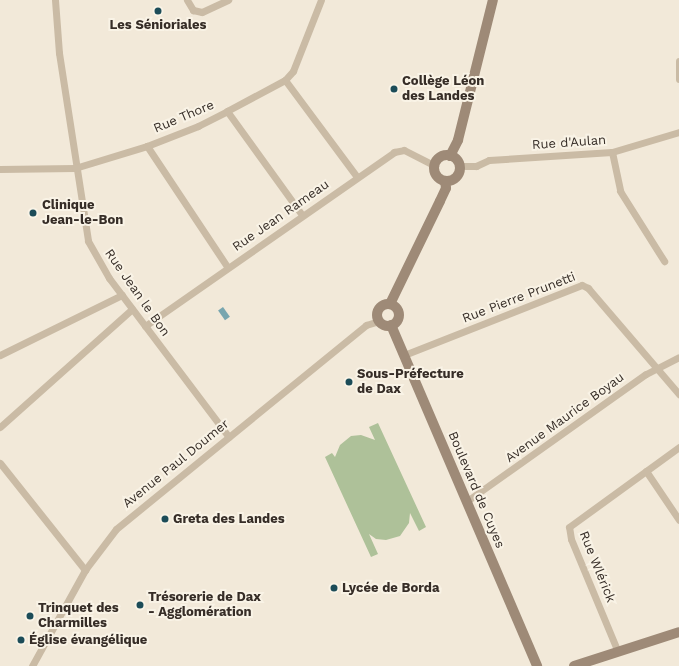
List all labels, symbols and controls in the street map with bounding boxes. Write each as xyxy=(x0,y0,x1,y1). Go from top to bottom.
marker: Les Sénioriales xyxy=(153,6,163,16)
place label: Les Sénioriales xyxy=(109,17,207,33)
place label: Collège Léon des Landes xyxy=(402,74,484,105)
marker: Collège Léon des Landes xyxy=(389,84,399,94)
street label: Rue Thore xyxy=(151,97,217,137)
street label: Rue d'Aulan xyxy=(531,133,607,153)
street label: Rue Jean Rameau xyxy=(230,177,332,255)
place label: Clinique Jean-le-Bon xyxy=(42,198,123,229)
marker: Clinique Jean-le-Bon xyxy=(27,207,39,219)
street label: Rue Jean le Bon xyxy=(101,246,173,340)
street label: Rue Pierre Prunetti xyxy=(460,269,578,327)
place label: Sous-Préfecture de Dax xyxy=(357,367,464,398)
street label: Avenue Maurice Boyau xyxy=(503,370,627,466)
marker: Sous-Préfecture de Dax xyxy=(344,377,354,387)
street label: Avenue Paul Doumer xyxy=(120,416,232,512)
street label: Boulevard de Cuyes xyxy=(444,429,508,551)
place label: Greta des Landes xyxy=(173,511,285,527)
marker: Greta des Landes xyxy=(160,514,170,524)
street label: Rue Wlérick xyxy=(576,529,618,605)
place label: Lycée de Borda xyxy=(342,580,439,596)
marker: Lycée de Borda xyxy=(329,583,339,593)
place label: Trésorerie de Dax - Agglomération xyxy=(148,590,261,621)
marker: Trésorerie de Dax - Agglomération xyxy=(135,600,145,610)
place label: Trinquet des Charmilles xyxy=(38,601,119,632)
marker: Trinquet des Charmilles xyxy=(25,611,35,621)
place label: Église évangélique xyxy=(29,632,147,648)
marker: Église évangélique xyxy=(16,635,26,645)

